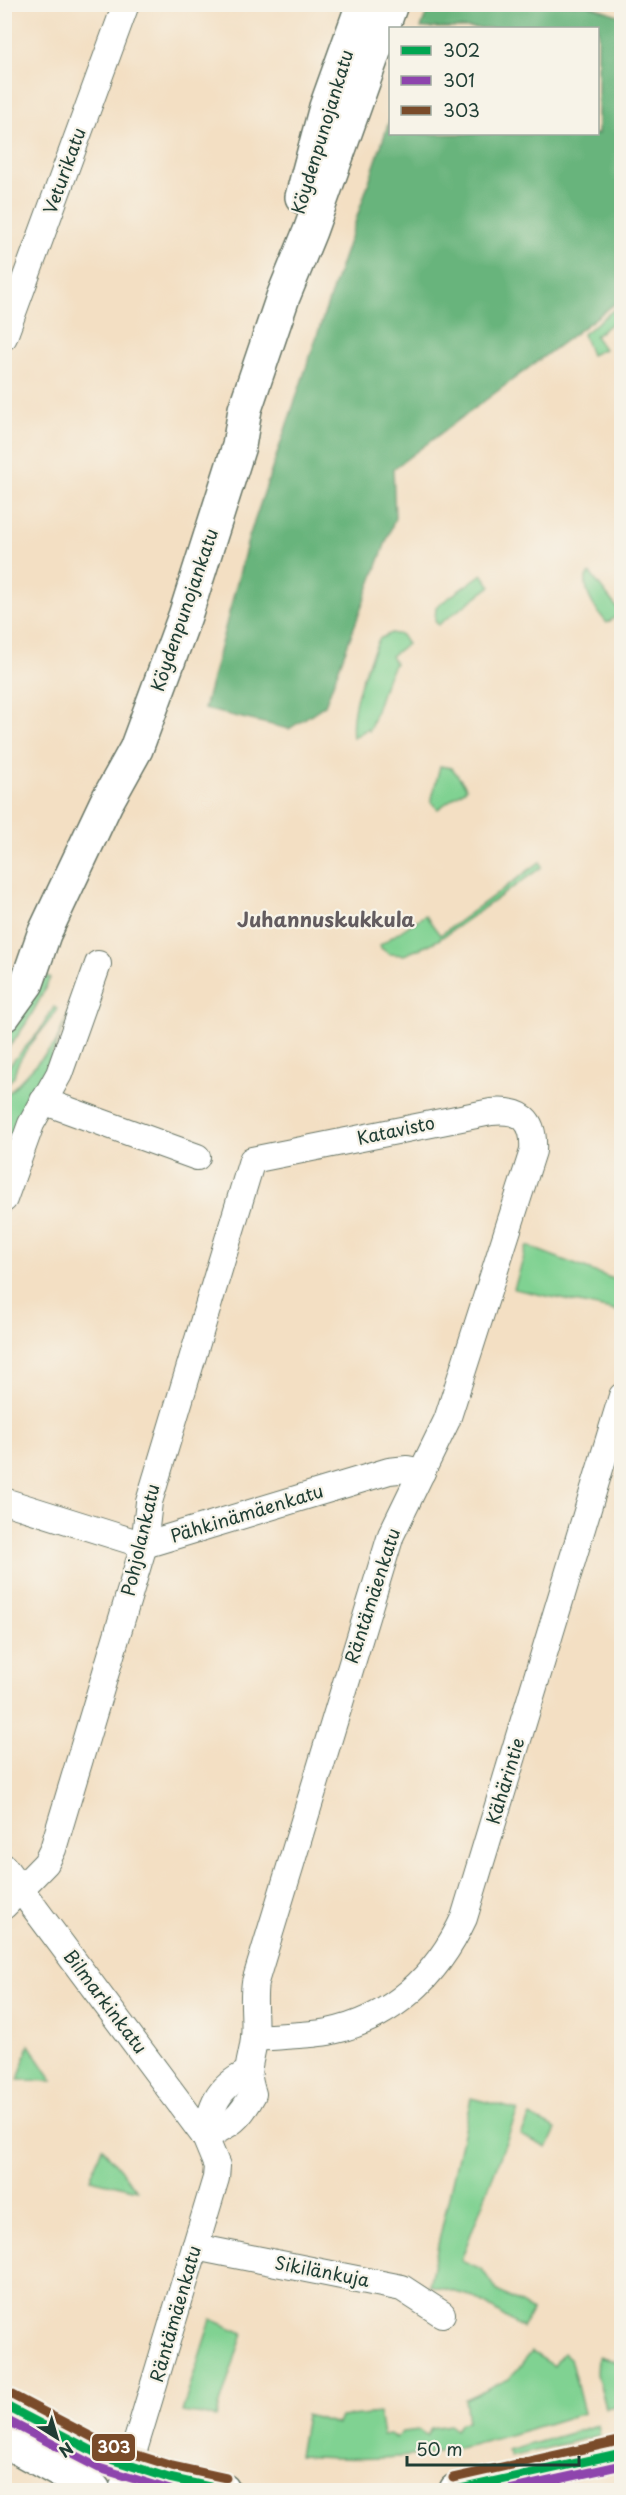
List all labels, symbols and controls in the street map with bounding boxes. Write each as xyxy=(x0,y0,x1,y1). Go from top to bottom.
legend xyxy=(389,27,599,135)
text: 302 xyxy=(443,36,480,63)
street label: Köydenpunojankatu xyxy=(284,46,359,217)
text: 301 xyxy=(443,66,475,93)
text: 303 xyxy=(443,96,480,123)
street label: Veturikatu xyxy=(35,123,92,217)
street label: Köydenpunojankatu xyxy=(143,524,224,695)
district label: Juhannuskukkula xyxy=(237,904,415,934)
street label: Katavisto xyxy=(354,1108,437,1151)
street label: Pähkinämäenkatu xyxy=(167,1476,326,1549)
street label: Pohjolankatu xyxy=(114,1481,166,1598)
street label: Räntämäenkatu xyxy=(337,1524,406,1667)
street label: Kähärintie xyxy=(479,1734,531,1827)
street label: Bilmarkinkatu xyxy=(58,1943,154,2059)
street label: Räntämäenkatu xyxy=(142,2242,207,2385)
street label: Sikilänkuja xyxy=(273,2248,373,2293)
north arrow xyxy=(27,2408,87,2468)
scale bar xyxy=(407,2429,580,2467)
line badge: 303 xyxy=(91,2433,136,2462)
text: 303 xyxy=(97,2434,131,2458)
text: 50 m xyxy=(416,2435,463,2462)
text: N xyxy=(54,2437,79,2464)

